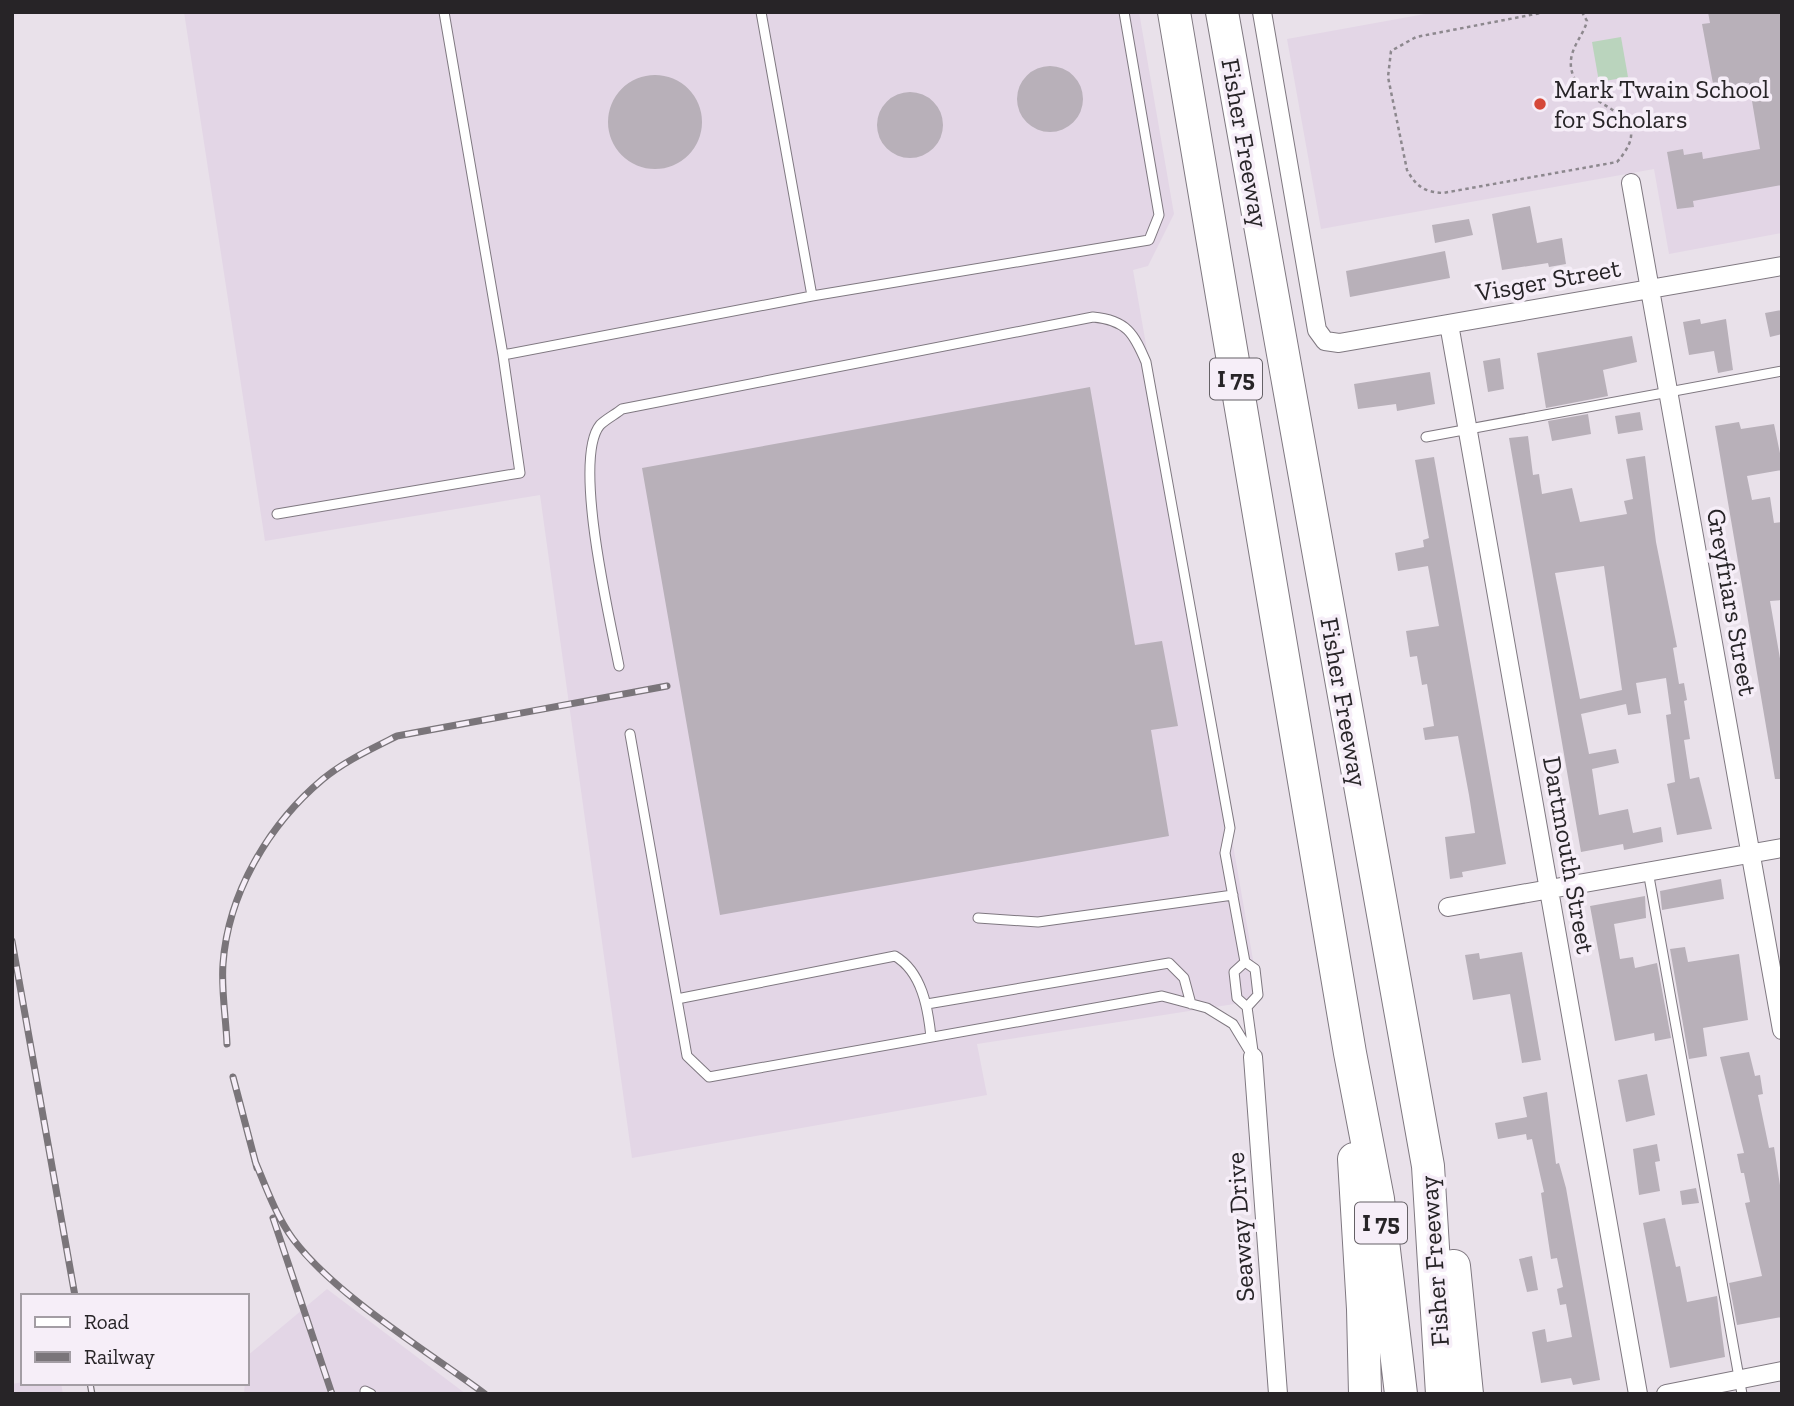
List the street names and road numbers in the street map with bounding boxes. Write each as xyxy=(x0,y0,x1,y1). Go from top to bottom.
street label: Fisher Freeway xyxy=(1214,56,1276,231)
street label: Visger Street xyxy=(1472,251,1623,309)
road number: I 75 xyxy=(1210,358,1262,400)
street label: Greyfriars Street xyxy=(1700,506,1764,699)
street label: Fisher Freeway xyxy=(1313,615,1375,790)
street label: Dartmouth Street xyxy=(1536,754,1602,957)
street label: Seaway Drive xyxy=(1219,1151,1261,1303)
street label: Fisher Freeway xyxy=(1412,1174,1456,1348)
road number: I 75 xyxy=(1355,1203,1407,1244)

